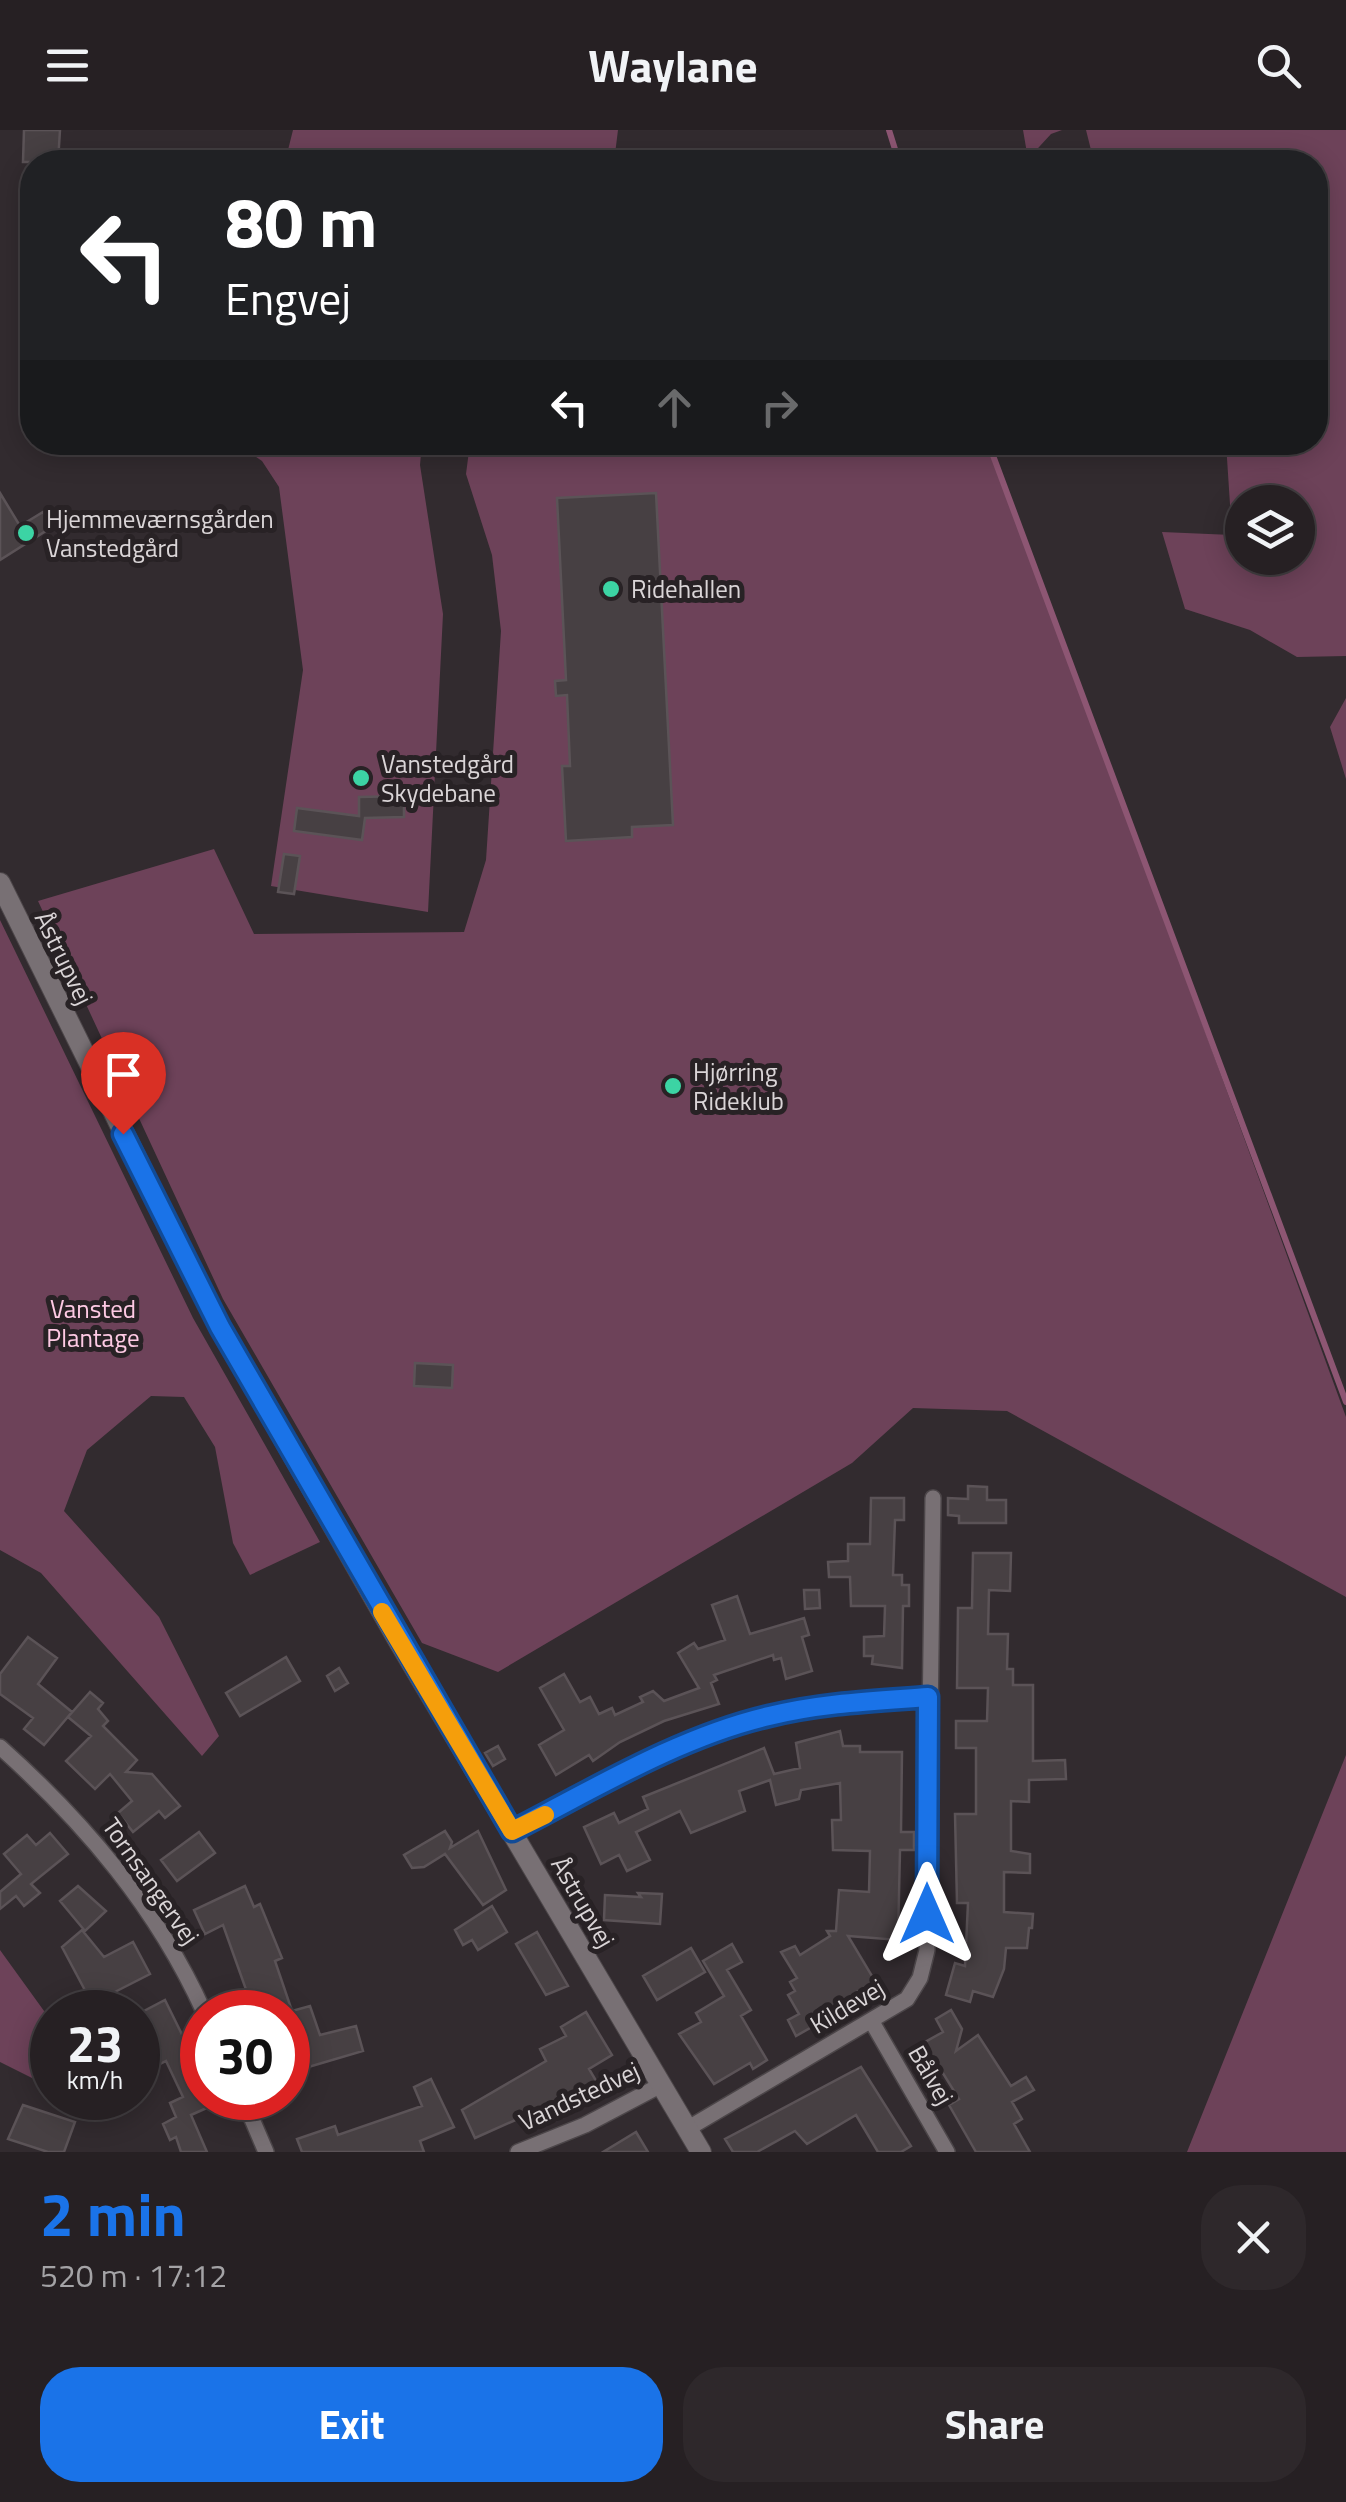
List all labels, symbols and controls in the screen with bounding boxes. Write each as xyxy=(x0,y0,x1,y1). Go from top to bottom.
text: Waylane xyxy=(588,31,758,99)
icon: menu xyxy=(40,38,95,93)
icon: search xyxy=(1251,38,1306,93)
text: 80 m xyxy=(225,168,378,274)
icon: left xyxy=(60,190,190,320)
text: Engvej xyxy=(225,264,351,332)
icon: left xyxy=(542,380,597,435)
icon: ahead xyxy=(647,380,702,435)
icon: right xyxy=(752,380,807,435)
map controls xyxy=(1225,485,1315,575)
button: layers xyxy=(1225,485,1315,575)
place label: Hjemmeværnsgården Vanstedgård xyxy=(46,500,274,567)
marker: Hjemmeværnsgården Vanstedgård xyxy=(15,522,37,544)
place label: Ridehallen xyxy=(631,570,741,608)
marker: Ridehallen xyxy=(600,578,622,600)
place label: Vanstedgård Skydebane xyxy=(381,745,514,812)
marker: Vanstedgård Skydebane xyxy=(350,767,372,789)
street label: Åstrupvej xyxy=(25,905,103,1011)
pin xyxy=(81,1032,166,1135)
icon: arrive xyxy=(96,1047,151,1102)
place label: Hjørring Rideklub xyxy=(693,1053,784,1120)
marker: Hjørring Rideklub xyxy=(662,1075,684,1097)
park label: Vansted Plantage xyxy=(46,1290,140,1357)
street label: Tornsangervej xyxy=(93,1810,209,1952)
street label: Åstrupvej xyxy=(542,1849,624,1955)
position arrow xyxy=(875,1862,979,1966)
street label: Kildevej xyxy=(802,1969,892,2043)
speed limit sign: 30 xyxy=(180,1990,310,2120)
text: 23 xyxy=(67,2005,123,2081)
street label: Bålvej xyxy=(899,2038,963,2112)
street label: Vandstedvej xyxy=(512,2051,646,2141)
text: km/h xyxy=(67,2061,123,2099)
text: 2 min xyxy=(40,2168,186,2259)
button: close xyxy=(1201,2185,1306,2290)
text: 520 m · 17:12 xyxy=(40,2251,227,2299)
button: Exit xyxy=(40,2367,663,2482)
button: Share xyxy=(683,2367,1306,2482)

